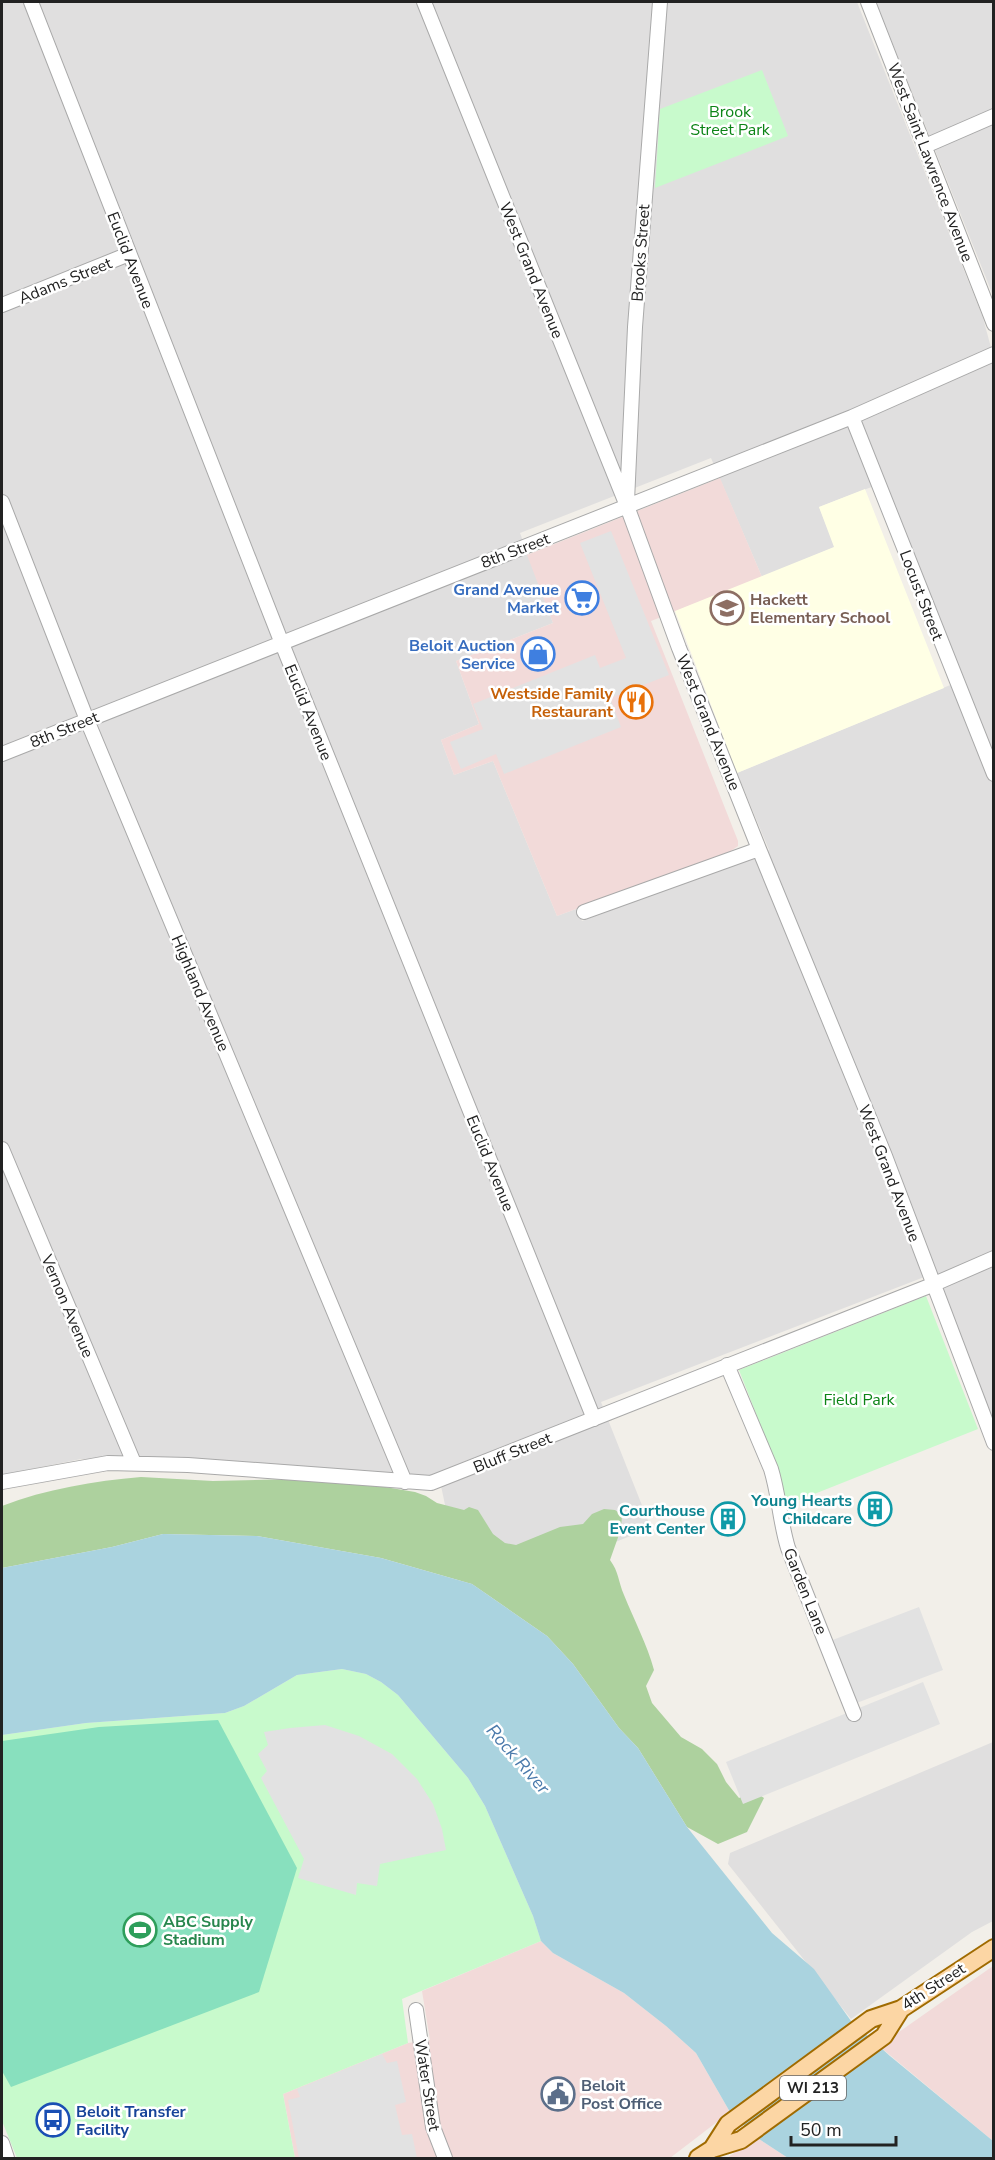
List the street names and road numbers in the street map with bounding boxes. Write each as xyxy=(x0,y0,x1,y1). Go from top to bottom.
street label: West Saint Lawrence Avenue xyxy=(882,60,978,265)
street label: West Grand Avenue xyxy=(494,199,568,342)
street label: Brooks Street xyxy=(627,203,655,302)
street label: Euclid Avenue xyxy=(102,209,159,312)
street label: Adams Street xyxy=(16,252,116,310)
street label: 8th Street xyxy=(478,528,553,574)
street label: Locust Street xyxy=(894,547,948,644)
street label: West Grand Avenue xyxy=(671,651,745,794)
street label: Euclid Avenue xyxy=(279,661,337,764)
street label: 8th Street xyxy=(27,706,102,754)
street label: Highland Avenue xyxy=(166,932,235,1055)
street label: West Grand Avenue xyxy=(853,1102,925,1245)
street label: Euclid Avenue xyxy=(461,1112,519,1215)
street label: Vernon Avenue xyxy=(35,1251,99,1361)
street label: Bluff Street xyxy=(470,1427,555,1479)
street label: Garden Lane xyxy=(778,1545,832,1638)
street label: 4th Street xyxy=(897,1958,970,2016)
street label: Water Street xyxy=(409,2038,445,2133)
road number: WI 213 xyxy=(780,2076,846,2100)

